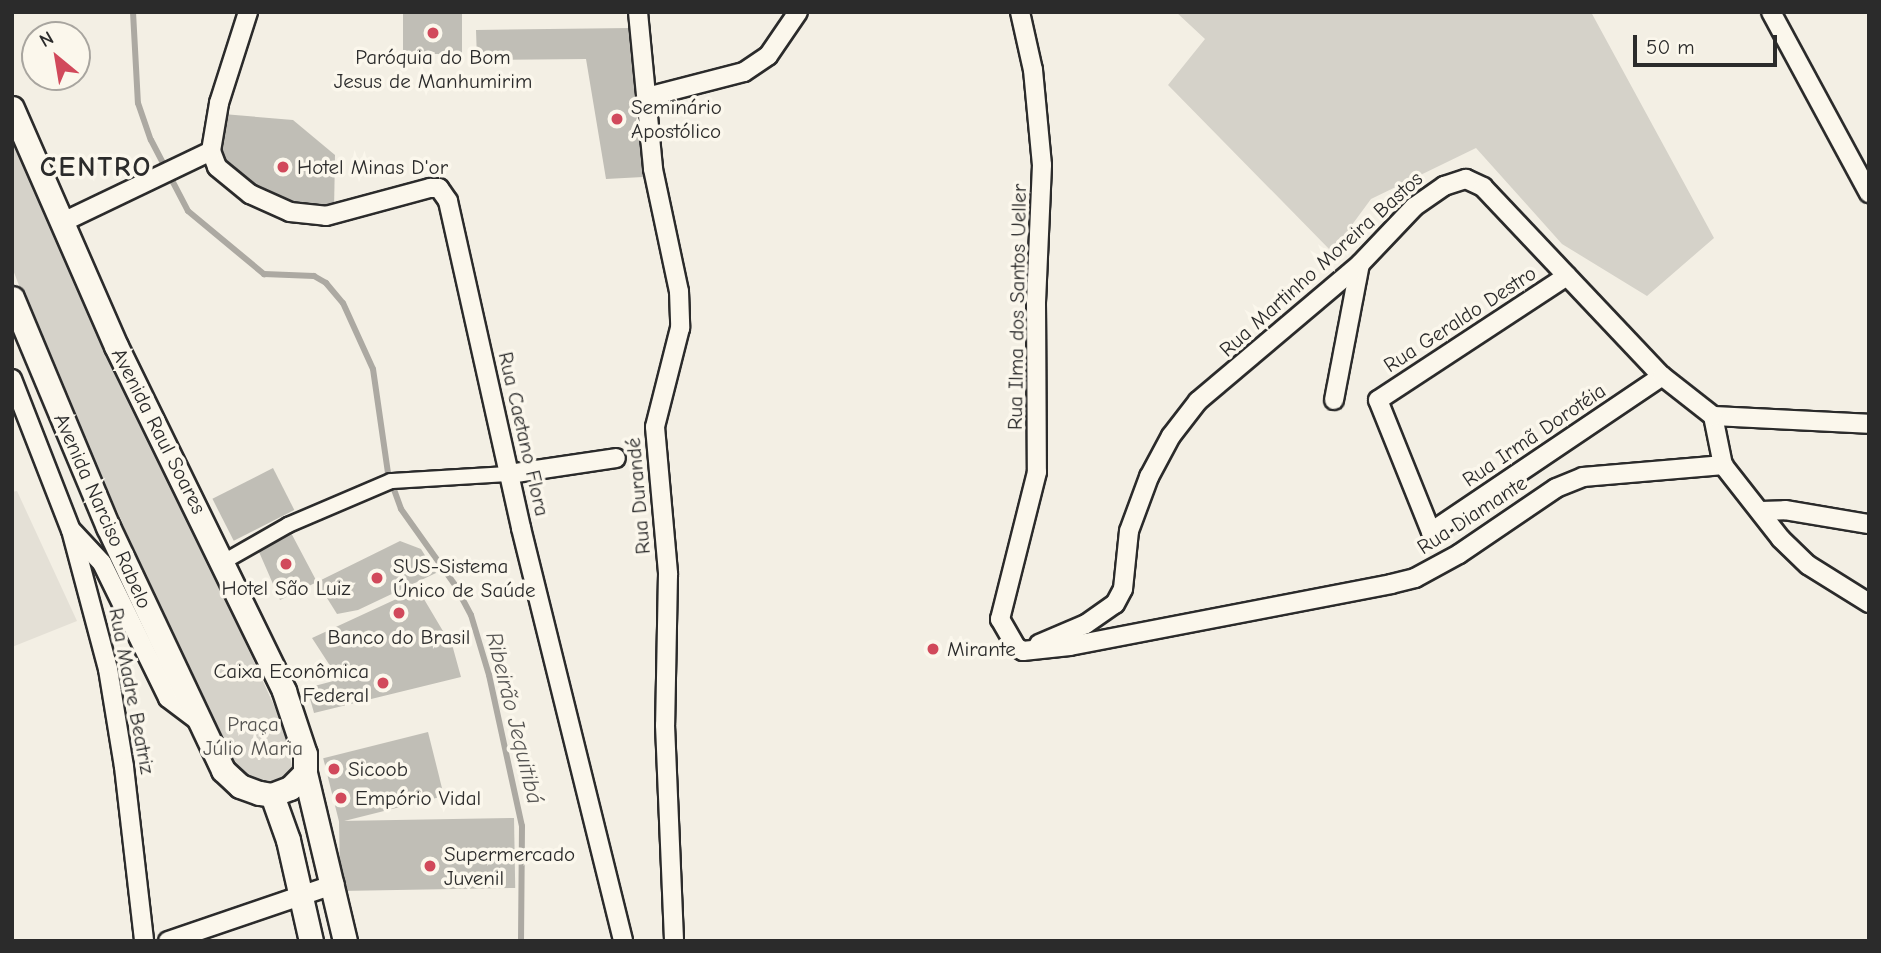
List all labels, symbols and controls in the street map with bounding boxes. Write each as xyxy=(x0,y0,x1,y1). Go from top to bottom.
north arrow xyxy=(21,21,91,91)
scale bar xyxy=(1636,21,1780,65)
marker: Paróquia do Bom Jesus de Manhumirim xyxy=(425,25,441,41)
text: N xyxy=(36,27,57,52)
text: 50 m xyxy=(1646,35,1695,59)
place label: Paróquia do Bom Jesus de Manhumirim xyxy=(334,44,532,94)
place label: Seminário Apostólico xyxy=(631,94,722,144)
marker: Seminário Apostólico xyxy=(609,111,625,127)
district label: CENTRO xyxy=(40,150,152,184)
place label: Hotel Minas D'or xyxy=(297,154,448,180)
marker: Hotel Minas D'or xyxy=(275,159,291,175)
street label: Rua Martinho Moreira Bastos xyxy=(1214,166,1428,362)
street label: Rua Ilma dos Santos Ueller xyxy=(1002,184,1032,430)
street label: Rua Geraldo Destro xyxy=(1379,260,1541,378)
street label: Avenida Raul Soares xyxy=(106,344,212,518)
street label: Rua Caetano Flora xyxy=(493,349,555,519)
street label: Rua Irmã Dorotéia xyxy=(1457,378,1611,492)
street label: Avenida Narciso Rabelo xyxy=(49,409,157,613)
street label: Rua Durandé xyxy=(620,437,656,555)
street label: Rua Diamante xyxy=(1412,470,1532,560)
place label: SUS-Sistema Único de Saúde xyxy=(393,553,536,603)
marker: Hotel São Luiz xyxy=(278,556,294,572)
marker: SUS-Sistema Único de Saúde xyxy=(367,568,387,588)
place label: Hotel São Luiz xyxy=(221,575,351,601)
marker: Banco do Brasil xyxy=(391,605,407,621)
street label: Rua Madre Beatriz xyxy=(104,606,160,776)
place label: Banco do Brasil xyxy=(328,624,470,650)
water label: Ribeirão Jequitibá xyxy=(479,629,549,807)
place label: Mirante xyxy=(947,636,1016,662)
marker: Mirante xyxy=(925,641,941,657)
place label: Caixa Econômica Federal xyxy=(213,658,369,708)
marker: Caixa Econômica Federal xyxy=(375,675,391,691)
park label: Praça Júlio Maria xyxy=(203,711,303,761)
place label: Sicoob xyxy=(348,756,408,782)
marker: Sicoob xyxy=(326,761,342,777)
place label: Empório Vidal xyxy=(355,785,481,811)
marker: Empório Vidal xyxy=(333,790,349,806)
place label: Supermercado Juvenil xyxy=(444,841,575,891)
marker: Supermercado Juvenil xyxy=(422,858,438,874)

